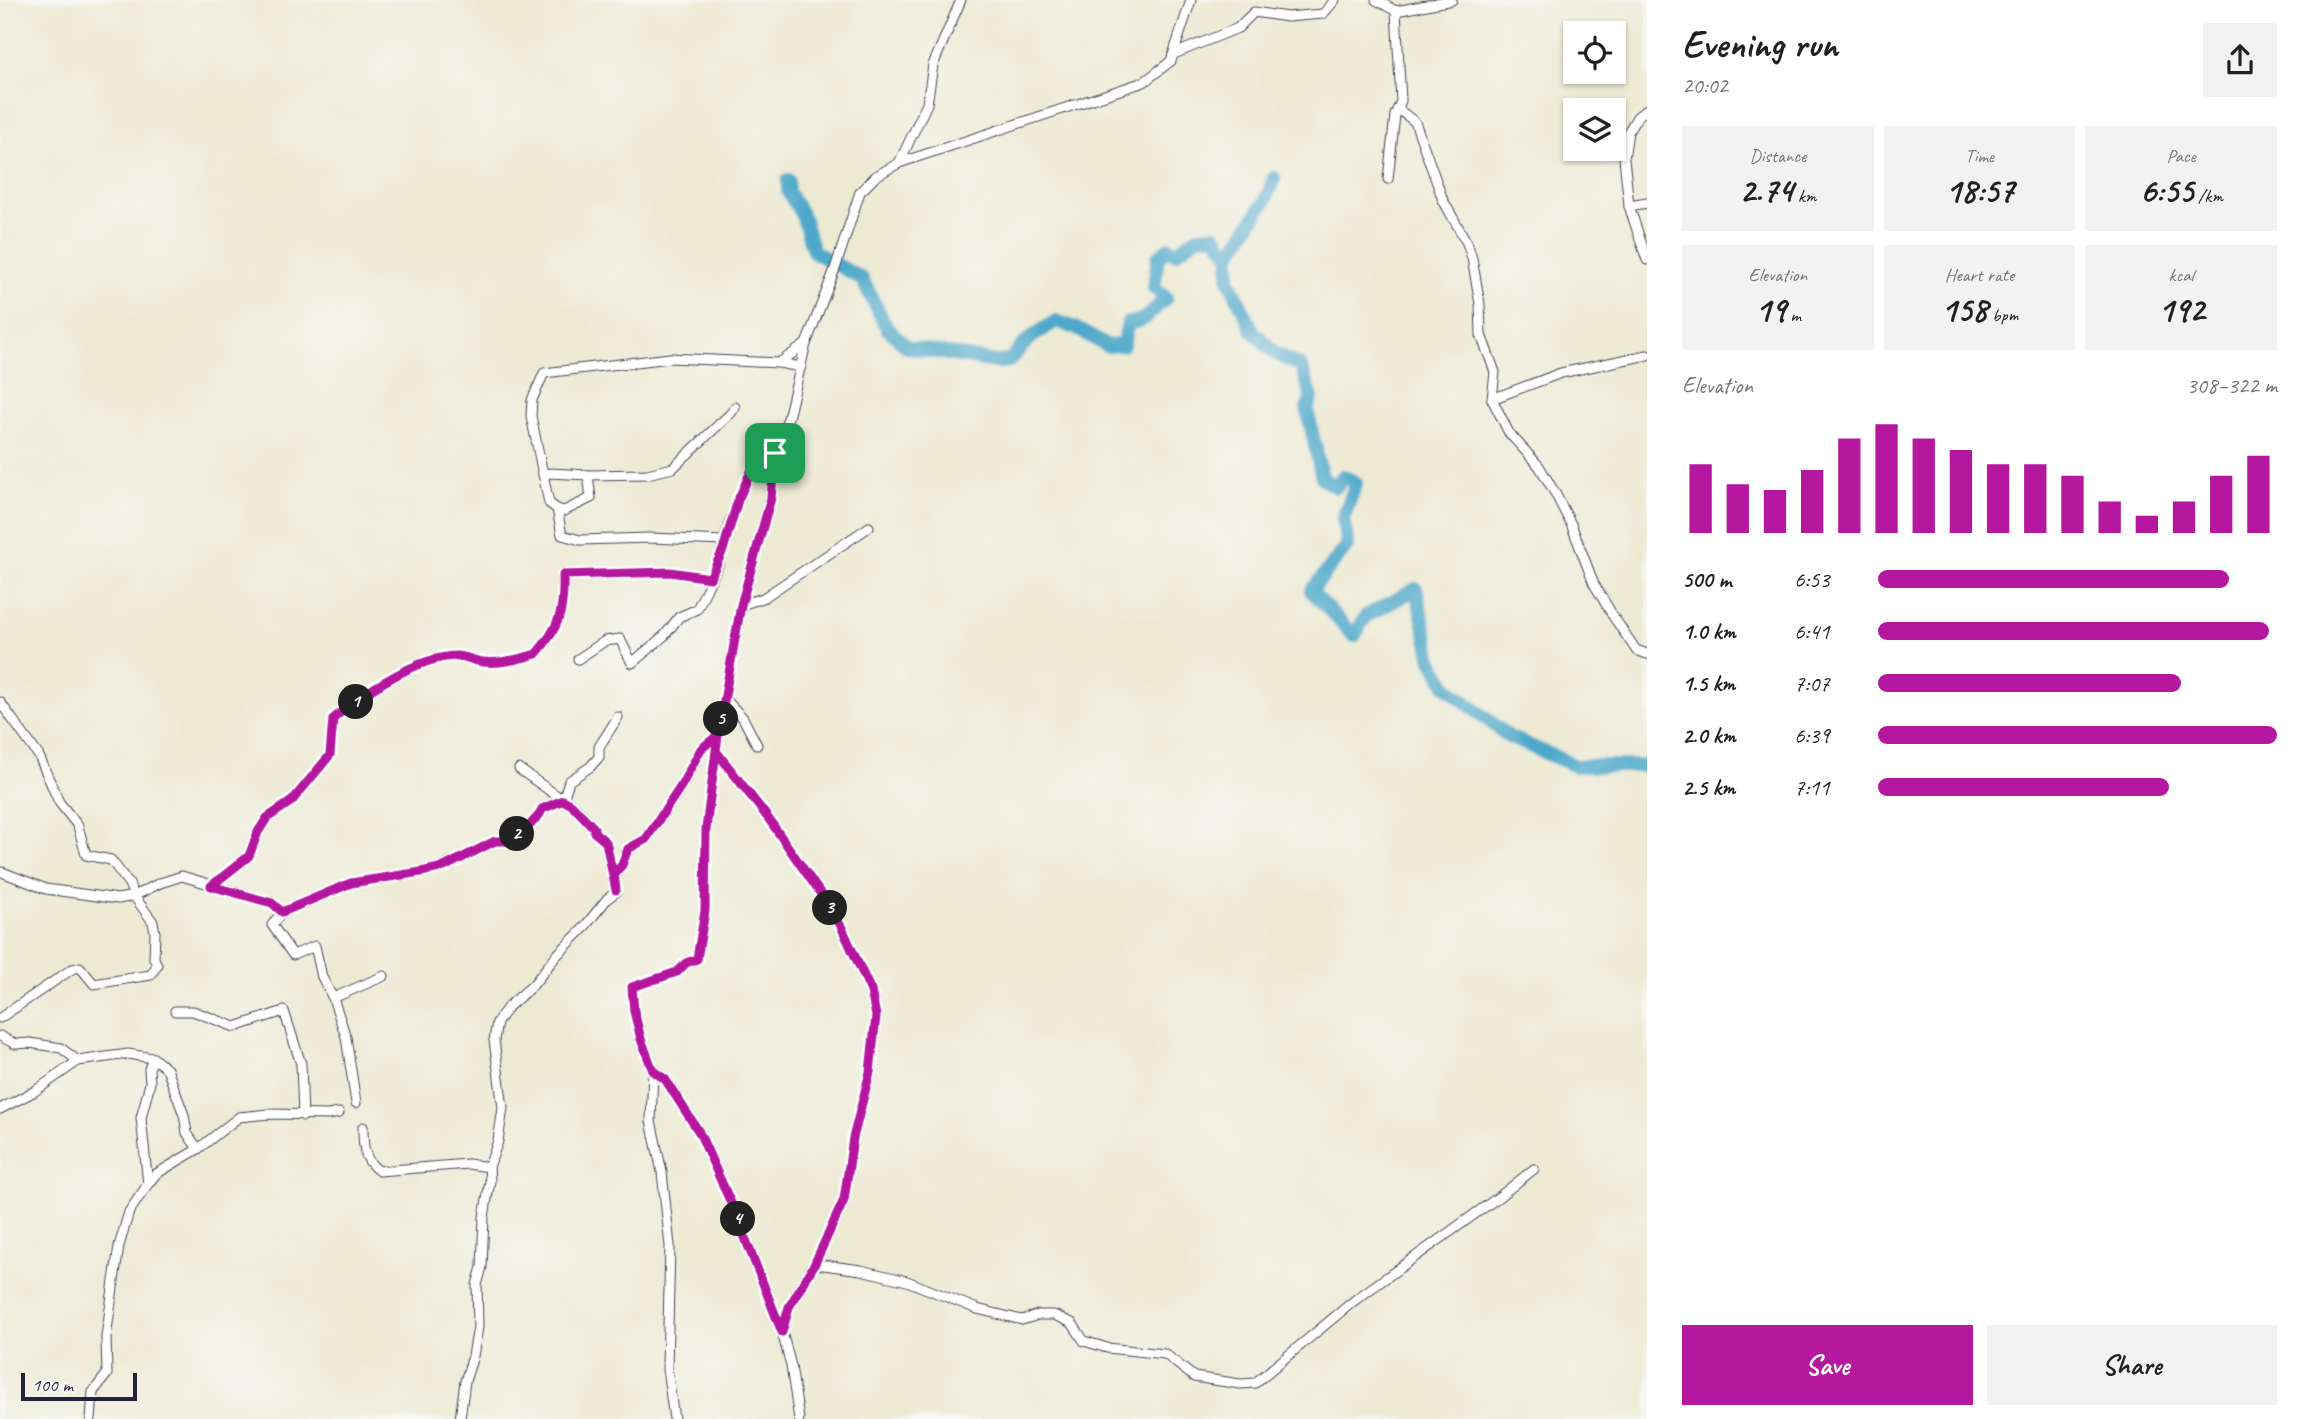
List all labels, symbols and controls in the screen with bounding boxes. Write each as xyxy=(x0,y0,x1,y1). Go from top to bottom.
map controls xyxy=(1563,21,1626,161)
button: locate xyxy=(1563,21,1626,84)
text: Evening run xyxy=(1682,21,1838,68)
button: share xyxy=(2203,23,2277,97)
text: 20:02 xyxy=(1682,71,1728,100)
button: layers xyxy=(1563,98,1626,161)
text: Distance xyxy=(1749,144,1806,168)
text: Time xyxy=(1965,144,1994,168)
text: Pace xyxy=(2167,144,2196,168)
text: 2.74 xyxy=(1739,168,1793,213)
text: 18:57 xyxy=(1945,168,2014,213)
text: 6:55 xyxy=(2140,168,2193,213)
text: km xyxy=(1793,184,1816,208)
text: /km xyxy=(2193,184,2223,208)
text: Elevation xyxy=(1749,263,1807,287)
text: Heart rate xyxy=(1945,263,2014,287)
text: kcal xyxy=(2169,263,2194,287)
text: 19 xyxy=(1755,287,1786,332)
text: 158 xyxy=(1941,287,1988,332)
text: 192 xyxy=(2158,287,2205,332)
text: m xyxy=(1786,303,1801,327)
text: bpm xyxy=(1988,303,2018,327)
text: Elevation xyxy=(1682,371,1753,400)
text: 308–322 m xyxy=(2186,371,2277,400)
pin xyxy=(745,423,805,483)
icon: arrive xyxy=(756,434,794,472)
text: 500 m xyxy=(1682,565,1731,594)
text: 6:53 xyxy=(1794,565,1830,594)
text: 1.0 km xyxy=(1682,617,1736,646)
text: 6:41 xyxy=(1794,617,1830,646)
text: 1.5 km xyxy=(1682,669,1735,698)
text: 7:07 xyxy=(1794,669,1830,698)
pin: 1 xyxy=(338,684,374,720)
text: 1 xyxy=(351,689,360,713)
pin: 5 xyxy=(704,702,738,736)
text: 5 xyxy=(716,706,725,730)
text: 2.0 km xyxy=(1682,721,1736,750)
text: 6:39 xyxy=(1794,721,1830,750)
text: 2.5 km xyxy=(1682,773,1735,802)
text: 7:11 xyxy=(1794,773,1830,802)
pin: 2 xyxy=(500,816,534,852)
text: 2 xyxy=(512,821,521,845)
pin: 3 xyxy=(812,890,848,926)
text: 3 xyxy=(825,895,834,919)
pin: 4 xyxy=(720,1202,756,1236)
text: 4 xyxy=(733,1206,742,1230)
button: Save xyxy=(1682,1325,1973,1405)
button: Share xyxy=(1987,1325,2277,1405)
scale bar xyxy=(21,1370,136,1402)
text: 100 m xyxy=(32,1373,73,1397)

